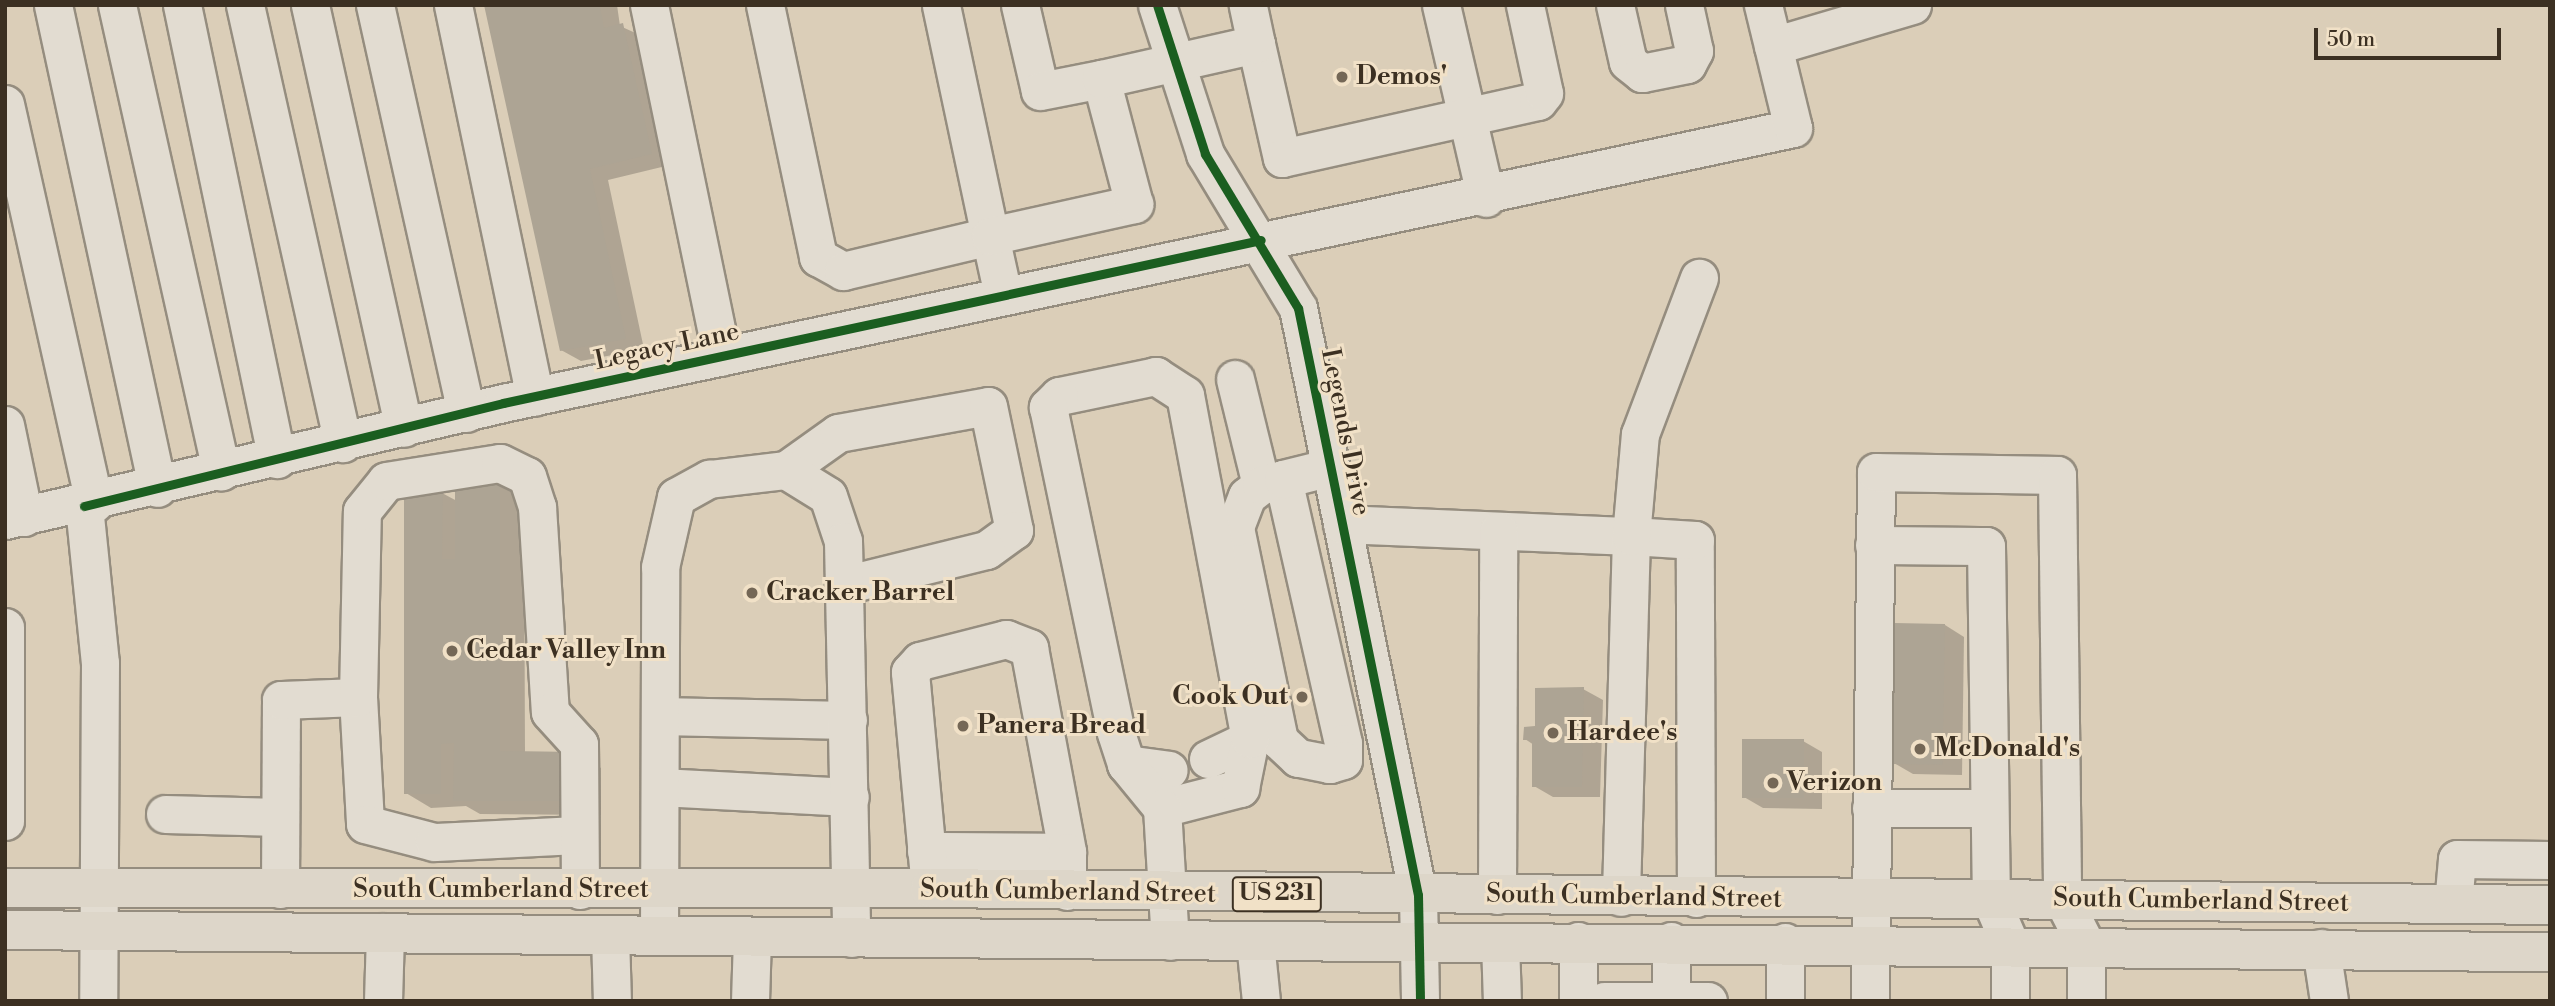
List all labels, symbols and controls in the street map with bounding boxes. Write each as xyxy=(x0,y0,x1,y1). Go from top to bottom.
scale bar xyxy=(2317,14,2504,58)
text: 50 m xyxy=(2327,27,2375,53)
place label: Demos' xyxy=(1356,61,1447,93)
marker: Demos' xyxy=(1334,69,1350,85)
street label: Legacy Lane xyxy=(592,316,742,378)
street label: Legends Drive xyxy=(1313,346,1377,518)
place label: Cracker Barrel xyxy=(766,577,954,609)
marker: Cracker Barrel xyxy=(744,585,760,601)
place label: Cedar Valley Inn xyxy=(466,635,666,667)
marker: Cedar Valley Inn xyxy=(444,643,460,659)
place label: Cook Out xyxy=(1172,681,1288,713)
marker: Cook Out xyxy=(1294,689,1310,705)
place label: Panera Bread xyxy=(977,710,1146,742)
place label: Hardee's xyxy=(1567,717,1677,749)
marker: Panera Bread xyxy=(955,718,971,734)
marker: Hardee's xyxy=(1545,725,1561,741)
place label: McDonald's xyxy=(1934,733,2080,765)
marker: McDonald's xyxy=(1912,741,1928,757)
place label: Verizon xyxy=(1787,767,1882,799)
marker: Verizon xyxy=(1765,775,1781,791)
street label: South Cumberland Street xyxy=(353,874,649,906)
street label: South Cumberland Street xyxy=(920,874,1216,910)
road number: US 231 xyxy=(1232,874,1322,914)
street label: South Cumberland Street xyxy=(1486,879,1782,915)
street label: South Cumberland Street xyxy=(2053,883,2349,919)

